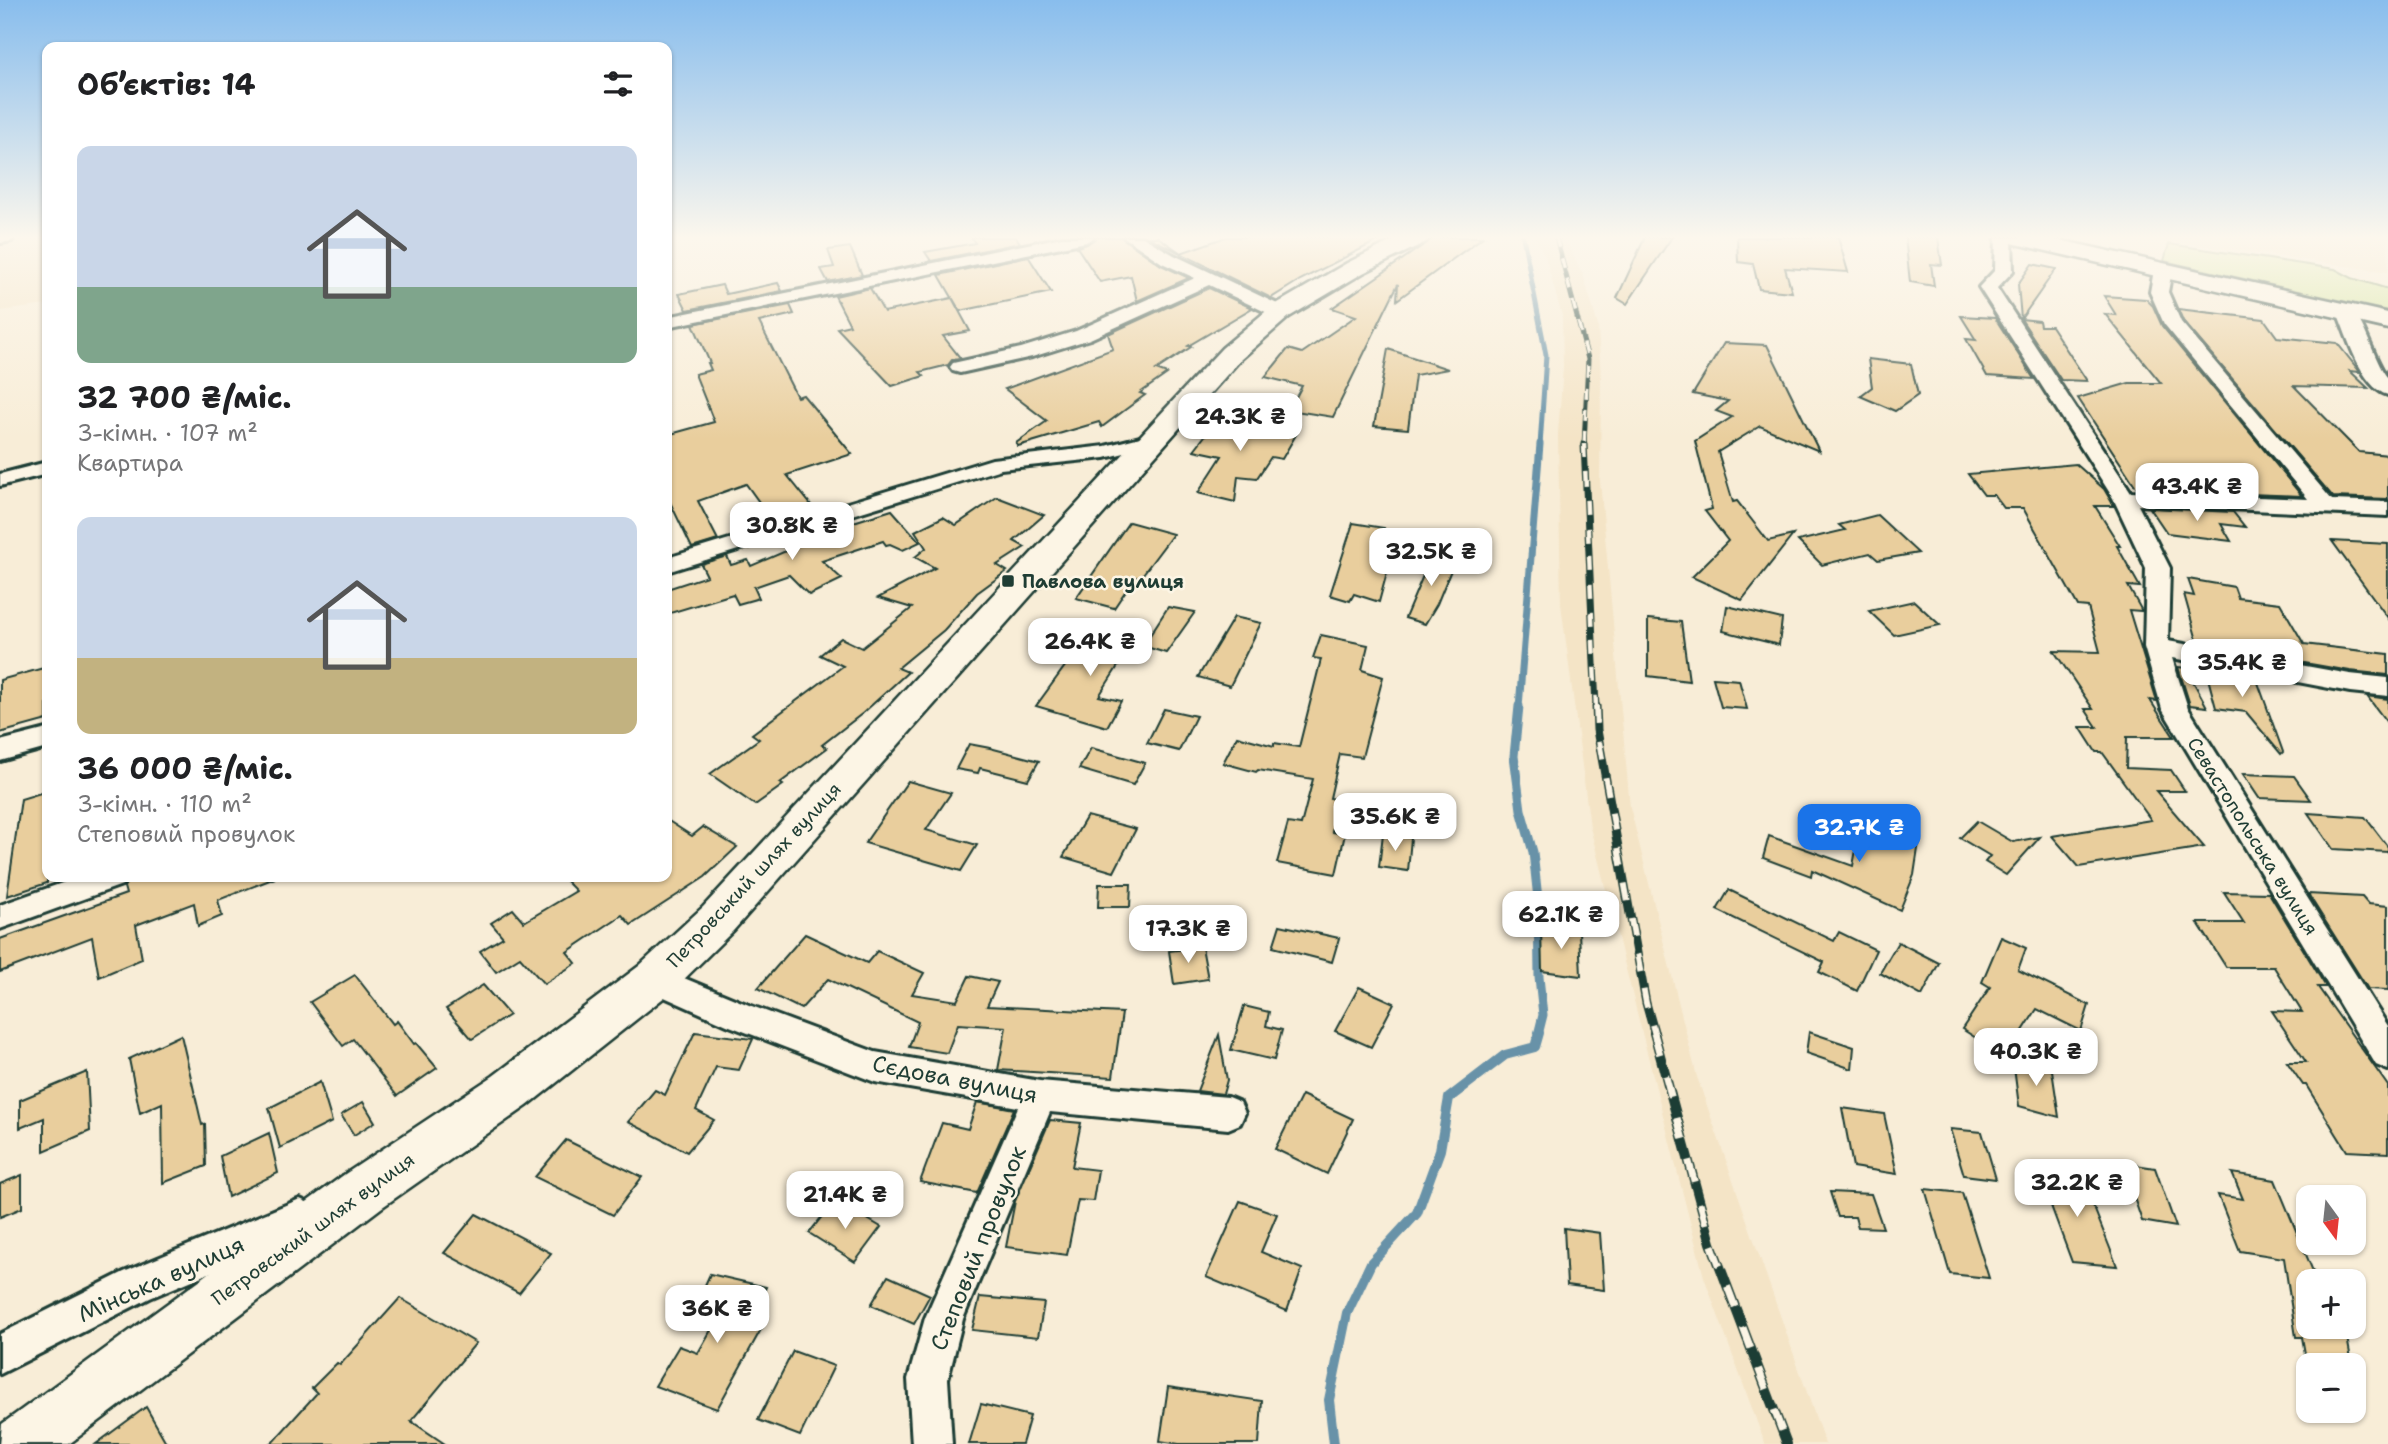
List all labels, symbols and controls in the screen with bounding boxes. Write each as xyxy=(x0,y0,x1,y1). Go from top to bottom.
text: Об’єктів: 14 xyxy=(77,64,256,105)
icon: filters xyxy=(599,65,637,103)
icon: home xyxy=(294,191,420,317)
text: 32 700 ₴/міс. xyxy=(77,377,292,418)
pin: 24.3K ₴ xyxy=(1175,393,1305,453)
text: 24.3K ₴ xyxy=(1194,401,1286,431)
text: 3-кімн. · 107 m² xyxy=(77,418,258,448)
text: Квартира xyxy=(77,448,183,478)
pin: 43.4K ₴ xyxy=(2132,463,2262,523)
text: 43.4K ₴ xyxy=(2152,471,2242,501)
pin: 30.8K ₴ xyxy=(727,503,857,562)
text: 30.8K ₴ xyxy=(746,510,838,540)
pin: 32.5K ₴ xyxy=(1366,528,1496,588)
text: 32.5K ₴ xyxy=(1385,536,1477,566)
icon: home xyxy=(294,562,420,688)
place label: Павлова вулиця xyxy=(1022,569,1184,594)
marker: Павлова вулиця xyxy=(1000,573,1016,589)
pin: 26.4K ₴ xyxy=(1025,618,1155,678)
text: 26.4K ₴ xyxy=(1044,626,1136,656)
pin: 35.4K ₴ xyxy=(2177,640,2307,699)
text: 35.4K ₴ xyxy=(2197,647,2287,677)
street label: Севастопольська вулиця xyxy=(2182,732,2324,940)
text: 36 000 ₴/міс. xyxy=(77,748,293,789)
street label: Петровський шлях вулиця xyxy=(661,777,847,973)
text: 3-кімн. · 110 m² xyxy=(77,789,252,819)
pin: 35.6K ₴ xyxy=(1330,794,1460,853)
text: 35.6K ₴ xyxy=(1349,801,1441,831)
pin: 32.7K ₴ xyxy=(1794,804,1924,864)
text: 32.7K ₴ xyxy=(1814,812,1904,842)
text: Степовий провулок xyxy=(77,819,295,849)
pin: 62.1K ₴ xyxy=(1496,892,1626,951)
text: 62.1K ₴ xyxy=(1518,899,1604,929)
pin: 17.3K ₴ xyxy=(1123,906,1253,965)
text: 17.3K ₴ xyxy=(1145,913,1231,943)
pin: 40.3K ₴ xyxy=(1971,1028,2101,1088)
text: 40.3K ₴ xyxy=(1990,1036,2082,1066)
street label: Сєдова вулиця xyxy=(870,1048,1040,1110)
street label: Степовий провулок xyxy=(923,1141,1033,1355)
street label: Петровський шлях вулиця xyxy=(207,1147,419,1311)
pin: 32.2K ₴ xyxy=(2012,1160,2142,1219)
text: 32.2K ₴ xyxy=(2031,1167,2123,1197)
pin: 21.4K ₴ xyxy=(780,1172,910,1231)
text: 21.4K ₴ xyxy=(802,1179,888,1209)
north arrow xyxy=(2296,1185,2366,1255)
map controls xyxy=(2296,1185,2366,1423)
street label: Мінська вулиця xyxy=(73,1229,249,1329)
button: + xyxy=(2296,1269,2366,1339)
pin: 36K ₴ xyxy=(668,1286,766,1345)
text: 36K ₴ xyxy=(681,1293,753,1323)
button: − xyxy=(2296,1353,2366,1423)

